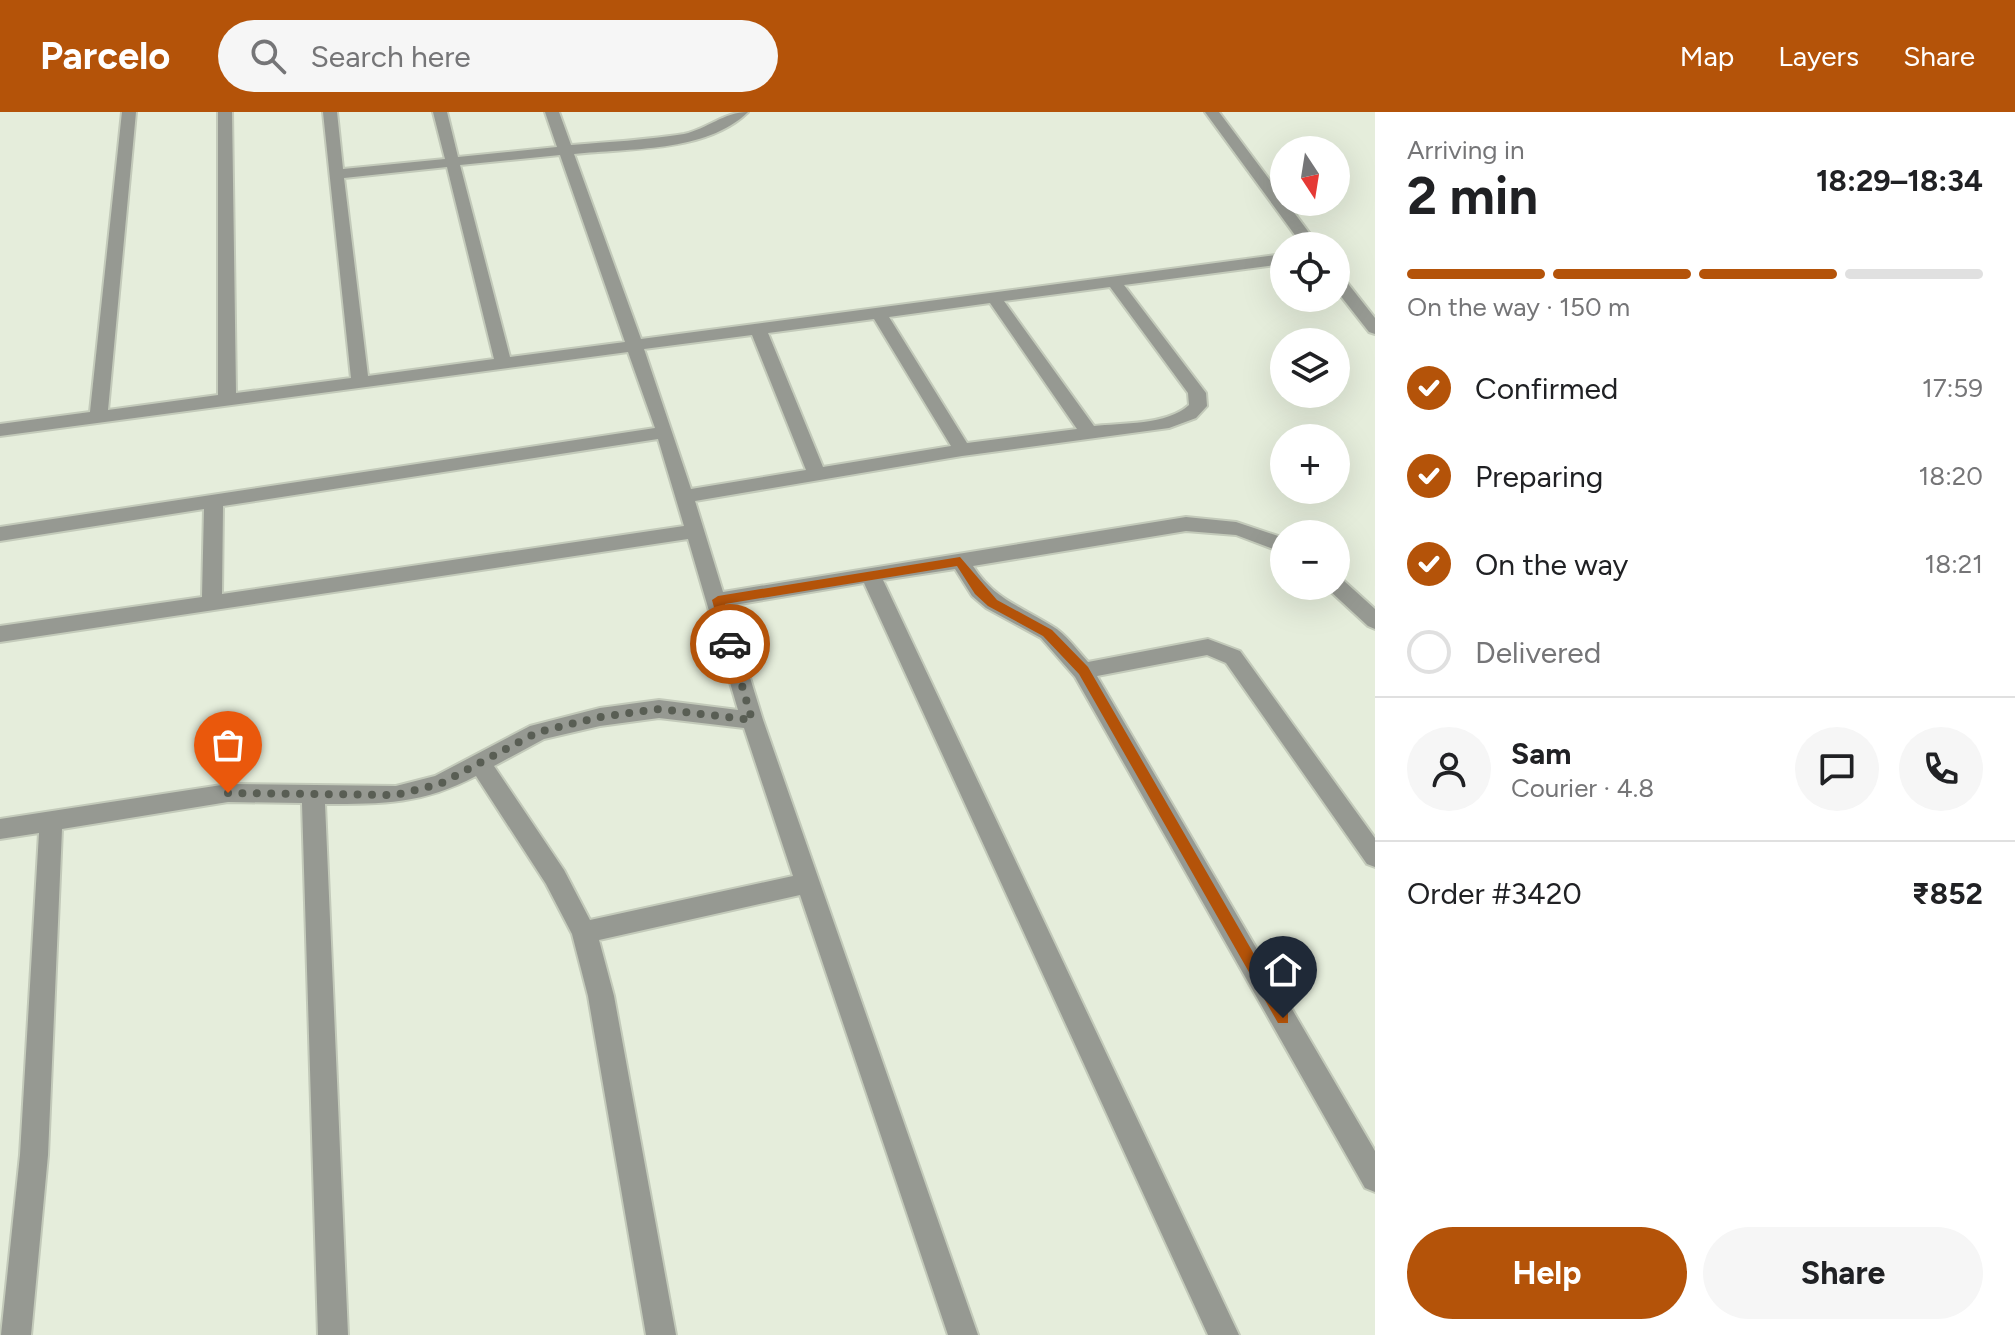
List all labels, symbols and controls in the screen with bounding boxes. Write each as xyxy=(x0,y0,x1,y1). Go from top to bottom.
search box xyxy=(218,20,778,92)
text: Parcelo xyxy=(40,33,170,79)
icon: search xyxy=(246,34,290,78)
text: Search here xyxy=(310,38,471,75)
text: Map xyxy=(1680,39,1734,73)
text: Layers xyxy=(1778,39,1859,73)
text: Share xyxy=(1903,39,1975,73)
text: Arriving in xyxy=(1407,134,1525,166)
north arrow xyxy=(1270,136,1350,216)
map controls xyxy=(1270,136,1350,600)
text: 18:29–18:34 xyxy=(1816,162,1983,199)
text: 2 min xyxy=(1407,165,1538,227)
button: locate xyxy=(1270,232,1350,312)
text: On the way · 150 m xyxy=(1407,291,1630,323)
button: layers xyxy=(1270,328,1350,408)
icon: check xyxy=(1407,366,1451,410)
text: Confirmed xyxy=(1475,370,1618,407)
text: 17:59 xyxy=(1922,372,1983,404)
button: + xyxy=(1270,424,1350,504)
icon: check xyxy=(1407,454,1451,498)
text: Preparing xyxy=(1475,458,1603,495)
text: 18:20 xyxy=(1919,460,1983,492)
button: − xyxy=(1270,520,1350,600)
icon: check xyxy=(1407,542,1451,586)
text: On the way xyxy=(1475,546,1628,583)
text: 18:21 xyxy=(1924,548,1983,580)
courier xyxy=(690,604,770,684)
icon: car xyxy=(708,622,752,666)
text: Delivered xyxy=(1475,634,1601,671)
pin xyxy=(194,711,262,793)
icon: bag xyxy=(206,723,250,767)
button: person xyxy=(1407,727,1491,811)
button: chat xyxy=(1795,727,1879,811)
button: phone xyxy=(1899,727,1983,811)
text: Sam xyxy=(1511,735,1571,772)
text: Courier · 4.8 xyxy=(1511,772,1654,804)
text: Order #3420 xyxy=(1407,875,1582,912)
text: ₹852 xyxy=(1912,875,1983,912)
pin xyxy=(1249,936,1317,1018)
icon: home xyxy=(1261,948,1305,992)
button: Help xyxy=(1407,1227,1687,1319)
button: Share xyxy=(1703,1227,1983,1319)

